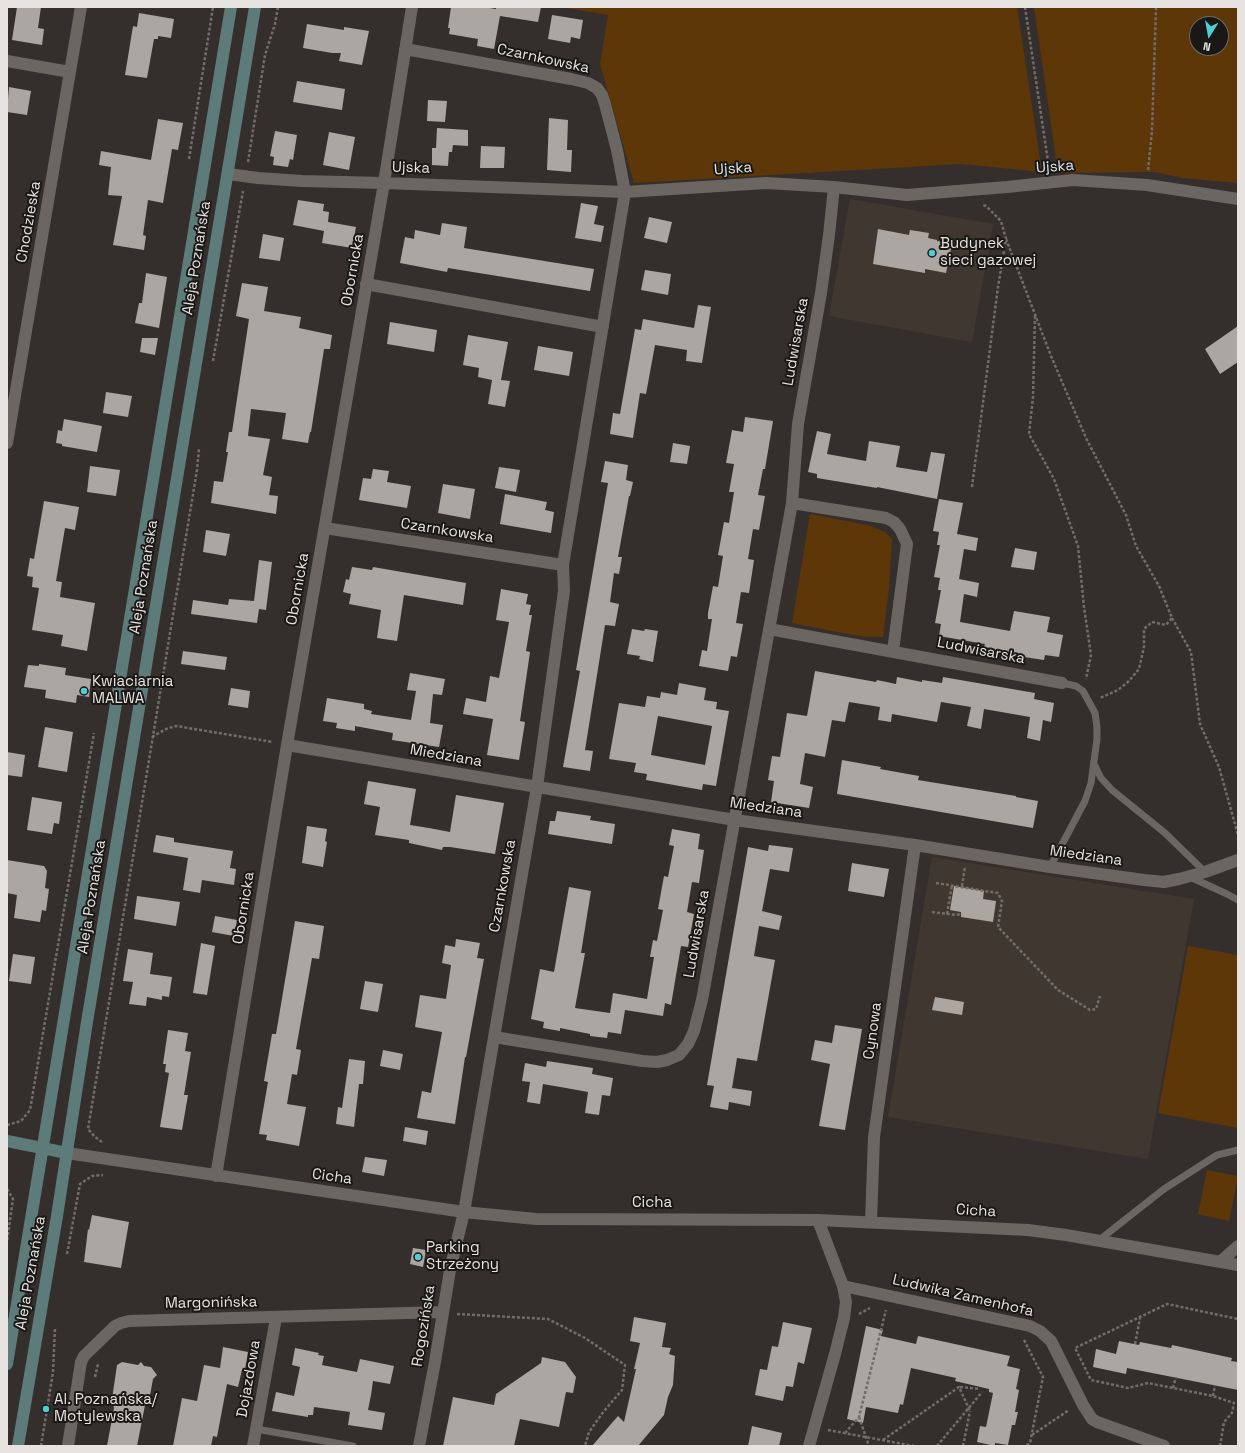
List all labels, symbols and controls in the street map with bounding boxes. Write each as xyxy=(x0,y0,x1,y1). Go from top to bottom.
north arrow xyxy=(1189,16,1229,56)
text: N xyxy=(1202,39,1212,54)
street label: Czarnkowska xyxy=(495,40,591,78)
street label: Ujska xyxy=(1035,157,1075,177)
street label: Ujska xyxy=(392,158,430,178)
street label: Ujska xyxy=(713,159,753,179)
street label: Chodzieska xyxy=(13,180,45,264)
street label: Aleja Poznańska xyxy=(179,200,215,316)
street label: Obornicka xyxy=(338,232,368,308)
place label: Budynek sieci gazowej xyxy=(940,235,1036,270)
marker: Budynek sieci gazowej xyxy=(927,248,937,258)
street label: Ludwisarska xyxy=(779,297,813,387)
street label: Czarnkowska xyxy=(399,515,495,547)
street label: Aleja Poznańska xyxy=(126,519,162,635)
street label: Obornicka xyxy=(283,551,313,627)
street label: Ludwisarska xyxy=(936,634,1026,668)
place label: Kwiaciarnia MALWA xyxy=(92,673,173,708)
marker: Kwiaciarnia MALWA xyxy=(79,686,89,696)
street label: Miedziana xyxy=(408,741,484,771)
street label: Miedziana xyxy=(729,794,803,822)
street label: Czarnkowska xyxy=(486,838,520,934)
street label: Aleja Poznańska xyxy=(74,839,110,955)
street label: Miedziana xyxy=(1049,842,1123,870)
street label: Obornicka xyxy=(229,871,259,945)
street label: Ludwisarska xyxy=(680,889,714,979)
street label: Cynowa xyxy=(860,1001,886,1061)
street label: Cicha xyxy=(311,1165,353,1189)
street label: Cicha xyxy=(632,1194,672,1212)
street label: Cicha xyxy=(956,1201,996,1221)
street label: Aleja Poznańska xyxy=(12,1215,50,1331)
place label: Parking Strzeżony xyxy=(426,1239,499,1274)
marker: Parking Strzeżony xyxy=(413,1252,423,1262)
street label: Ludwika Zamenhofa xyxy=(891,1271,1035,1321)
street label: Rogozińska xyxy=(409,1284,439,1368)
street label: Margonińska xyxy=(165,1293,257,1313)
street label: Dojazdowa xyxy=(233,1339,265,1419)
place label: Al. Poznańska/ Motylewska xyxy=(54,1391,157,1426)
marker: Al. Poznańska/ Motylewska xyxy=(41,1404,51,1414)

